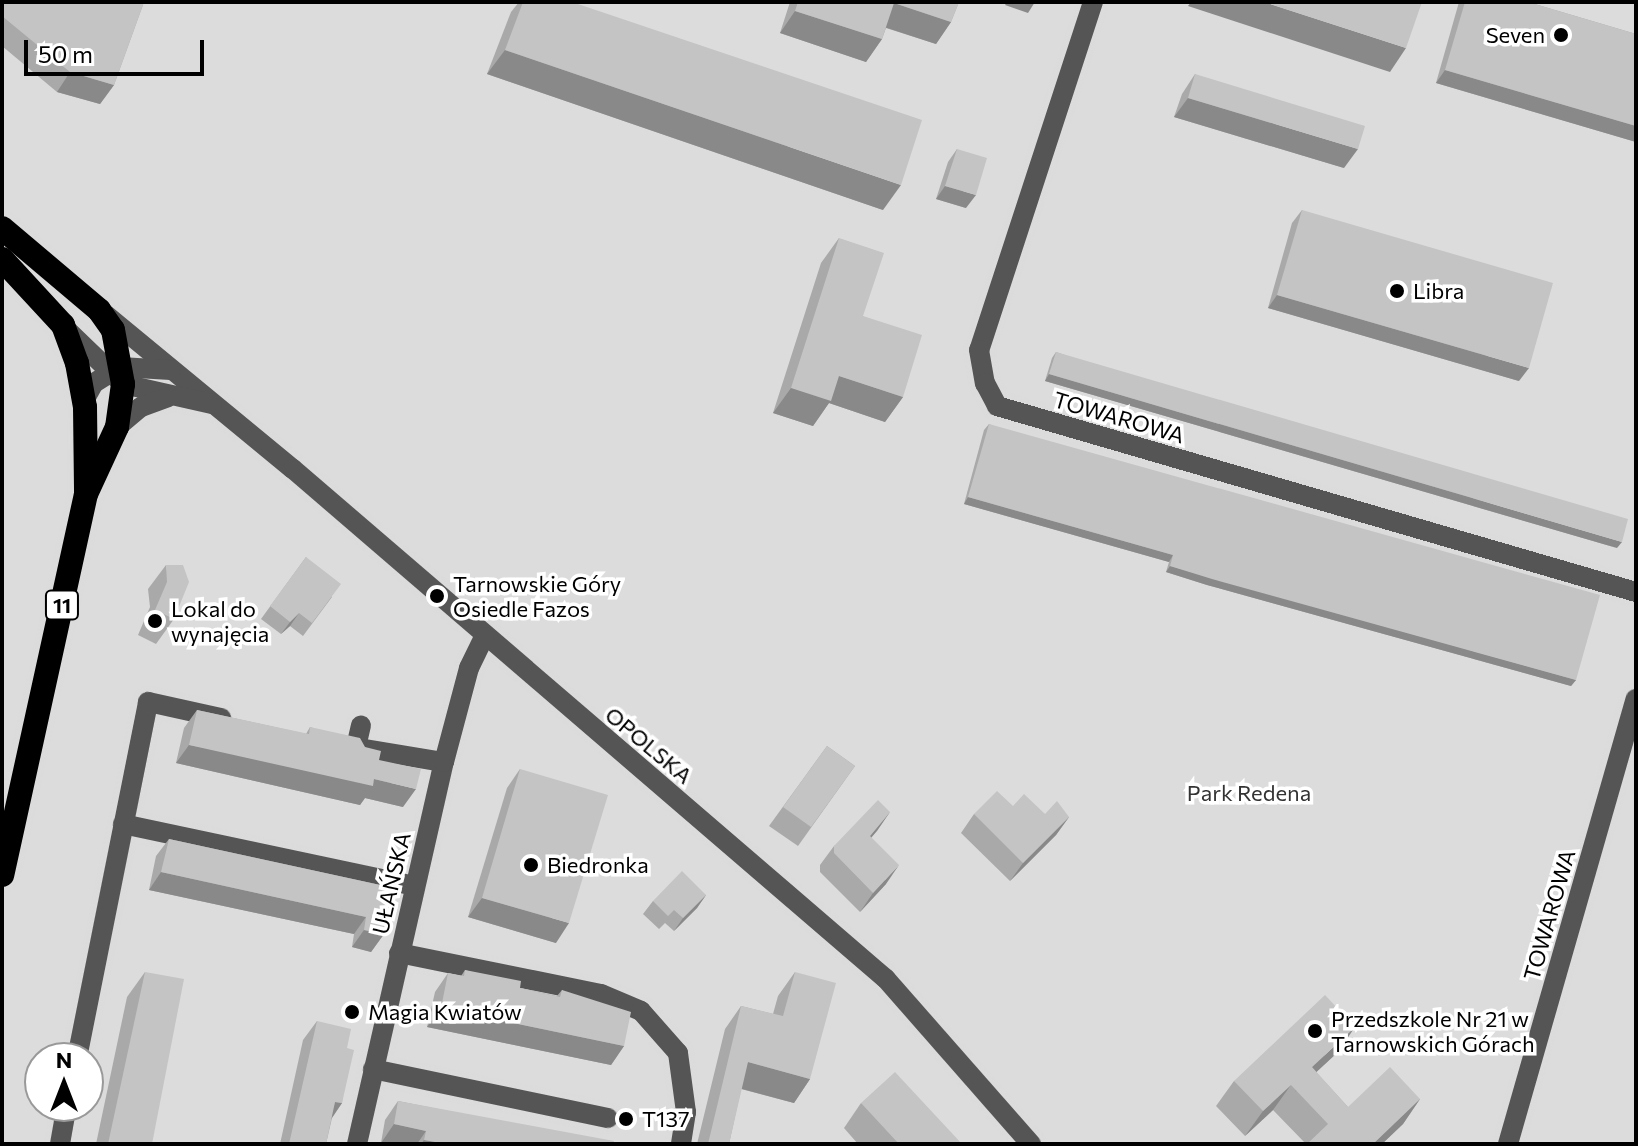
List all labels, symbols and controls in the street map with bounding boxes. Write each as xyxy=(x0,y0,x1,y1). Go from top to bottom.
place label: Seven xyxy=(1486,22,1545,48)
scale bar xyxy=(28,24,208,74)
marker: Seven xyxy=(1552,26,1570,44)
text: 50 m xyxy=(38,39,93,68)
place label: Libra xyxy=(1413,278,1464,304)
marker: Libra xyxy=(1388,282,1406,300)
street label: TOWAROWA xyxy=(1051,386,1187,448)
place label: Tarnowskie Góry Osiedle Fazos xyxy=(453,570,621,622)
marker: Tarnowskie Góry Osiedle Fazos xyxy=(428,587,446,605)
road number: 11 xyxy=(44,589,80,621)
place label: Lokal do wynajęcia xyxy=(171,595,269,646)
marker: Lokal do wynajęcia xyxy=(146,612,164,630)
street label: OPOLSKA xyxy=(600,701,698,789)
park label: Park Redena xyxy=(1187,780,1311,806)
street label: UŁAŃSKA xyxy=(366,830,416,936)
street label: TOWAROWA xyxy=(1518,847,1580,983)
place label: Biedronka xyxy=(547,852,649,878)
marker: Biedronka xyxy=(522,856,540,874)
place label: Magia Kwiatów xyxy=(368,999,522,1025)
marker: Magia Kwiatów xyxy=(343,1003,361,1021)
place label: Przedszkole Nr 21 w Tarnowskich Górach xyxy=(1331,1005,1535,1056)
marker: Przedszkole Nr 21 w Tarnowskich Górach xyxy=(1306,1022,1324,1040)
north arrow xyxy=(24,1042,104,1122)
text: N xyxy=(56,1046,72,1073)
place label: T137 xyxy=(642,1106,690,1132)
marker: T137 xyxy=(617,1110,635,1128)

